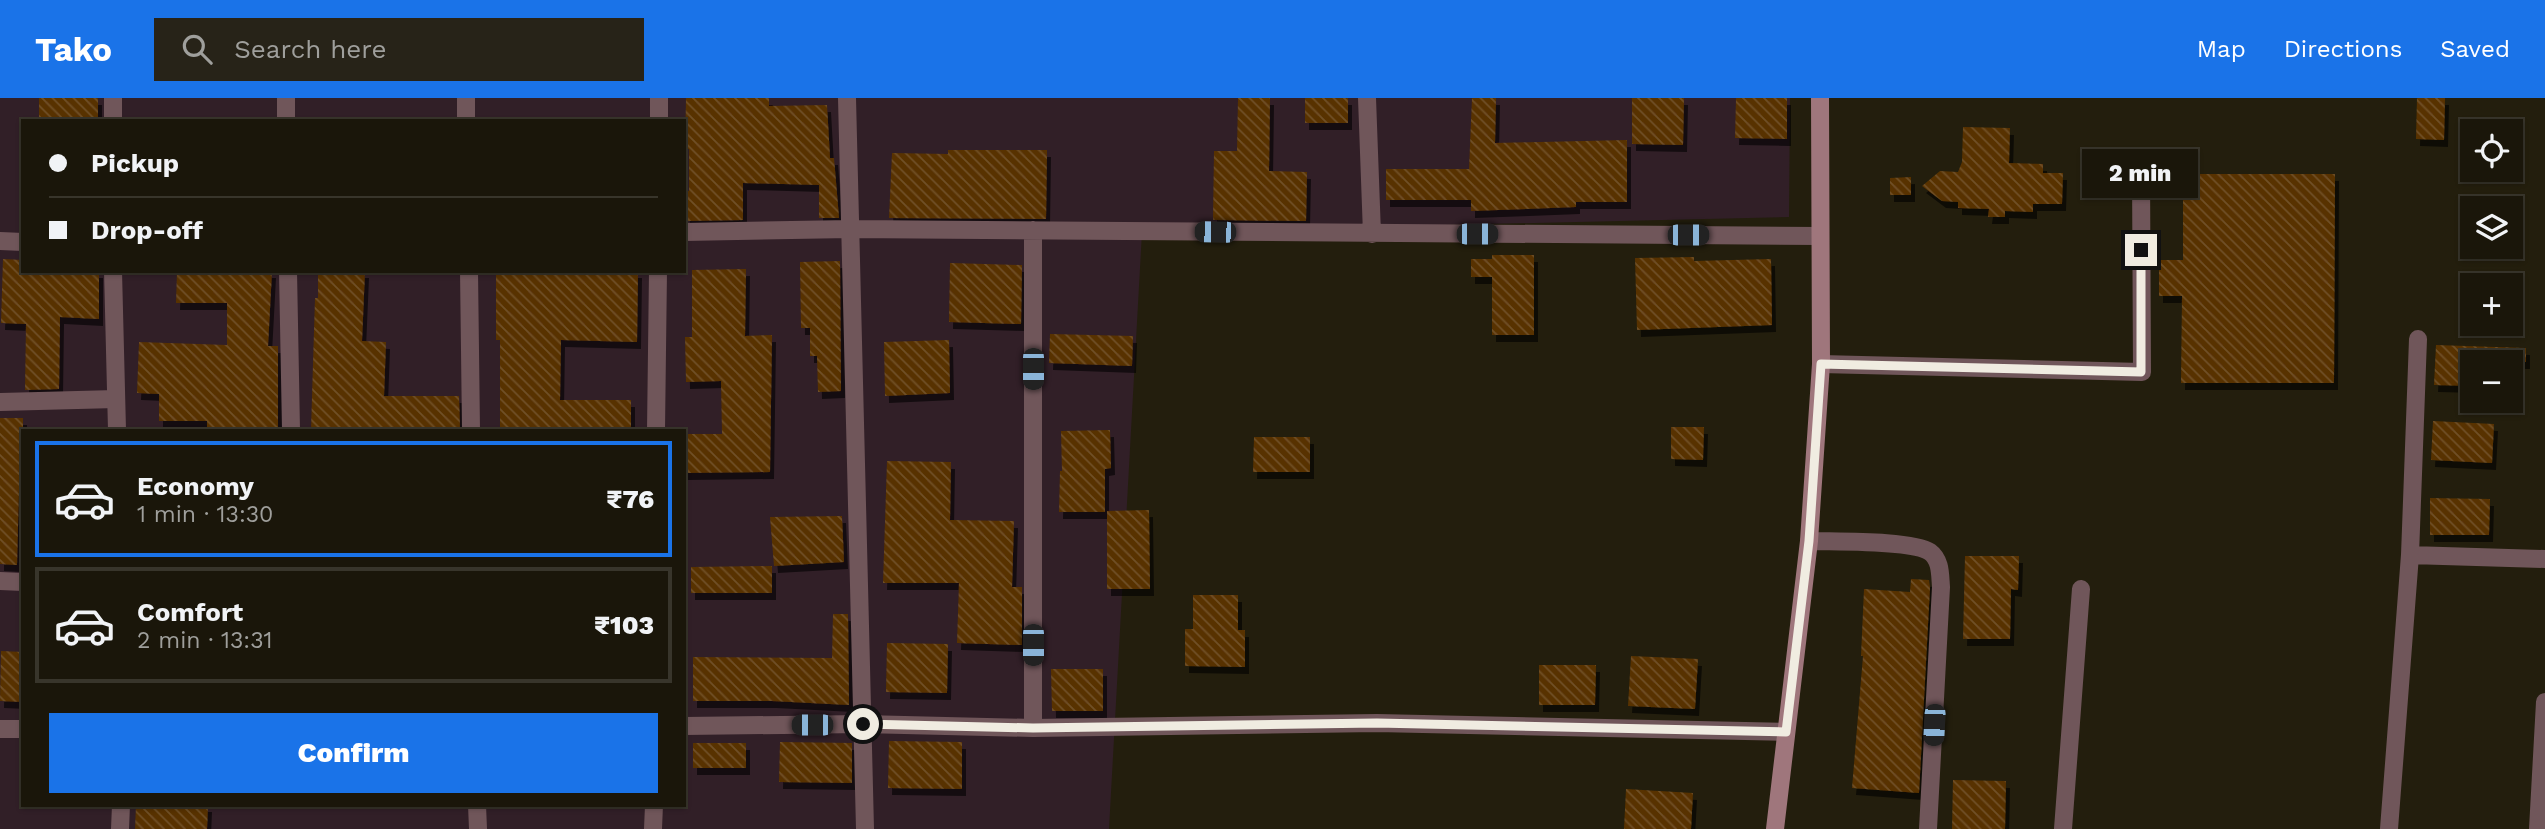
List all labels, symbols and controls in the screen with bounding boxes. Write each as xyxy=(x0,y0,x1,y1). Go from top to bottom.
search box xyxy=(154,18,644,81)
text: Tako xyxy=(35,30,112,69)
icon: search xyxy=(178,30,216,68)
text: Search here xyxy=(234,34,387,64)
text: Map xyxy=(2197,35,2246,63)
text: Directions xyxy=(2284,35,2402,63)
text: Saved xyxy=(2440,35,2510,63)
map controls xyxy=(2460,119,2523,413)
button: locate xyxy=(2460,119,2523,182)
text: Pickup xyxy=(91,148,179,178)
callout: 2 min xyxy=(2083,149,2199,198)
text: 2 min xyxy=(2109,160,2171,187)
button: layers xyxy=(2460,196,2523,259)
text: Drop-off xyxy=(91,215,203,245)
car xyxy=(1194,221,1237,243)
car xyxy=(1457,224,1499,245)
car xyxy=(1668,225,1710,246)
route end xyxy=(2125,234,2157,266)
button: + xyxy=(2460,273,2523,336)
car xyxy=(1023,348,1044,390)
button: − xyxy=(2460,350,2523,413)
icon: car xyxy=(53,468,116,531)
text: Economy xyxy=(137,471,254,501)
text: ₹76 xyxy=(606,484,654,514)
text: 1 min · 13:30 xyxy=(137,501,273,528)
icon: car xyxy=(53,594,116,657)
text: Comfort xyxy=(137,597,243,627)
text: ₹103 xyxy=(594,610,654,640)
car xyxy=(1023,624,1044,666)
text: 2 min · 13:31 xyxy=(137,627,273,654)
car xyxy=(1923,703,1946,747)
route start xyxy=(847,708,879,740)
button: Confirm xyxy=(49,713,658,793)
car xyxy=(792,715,834,736)

